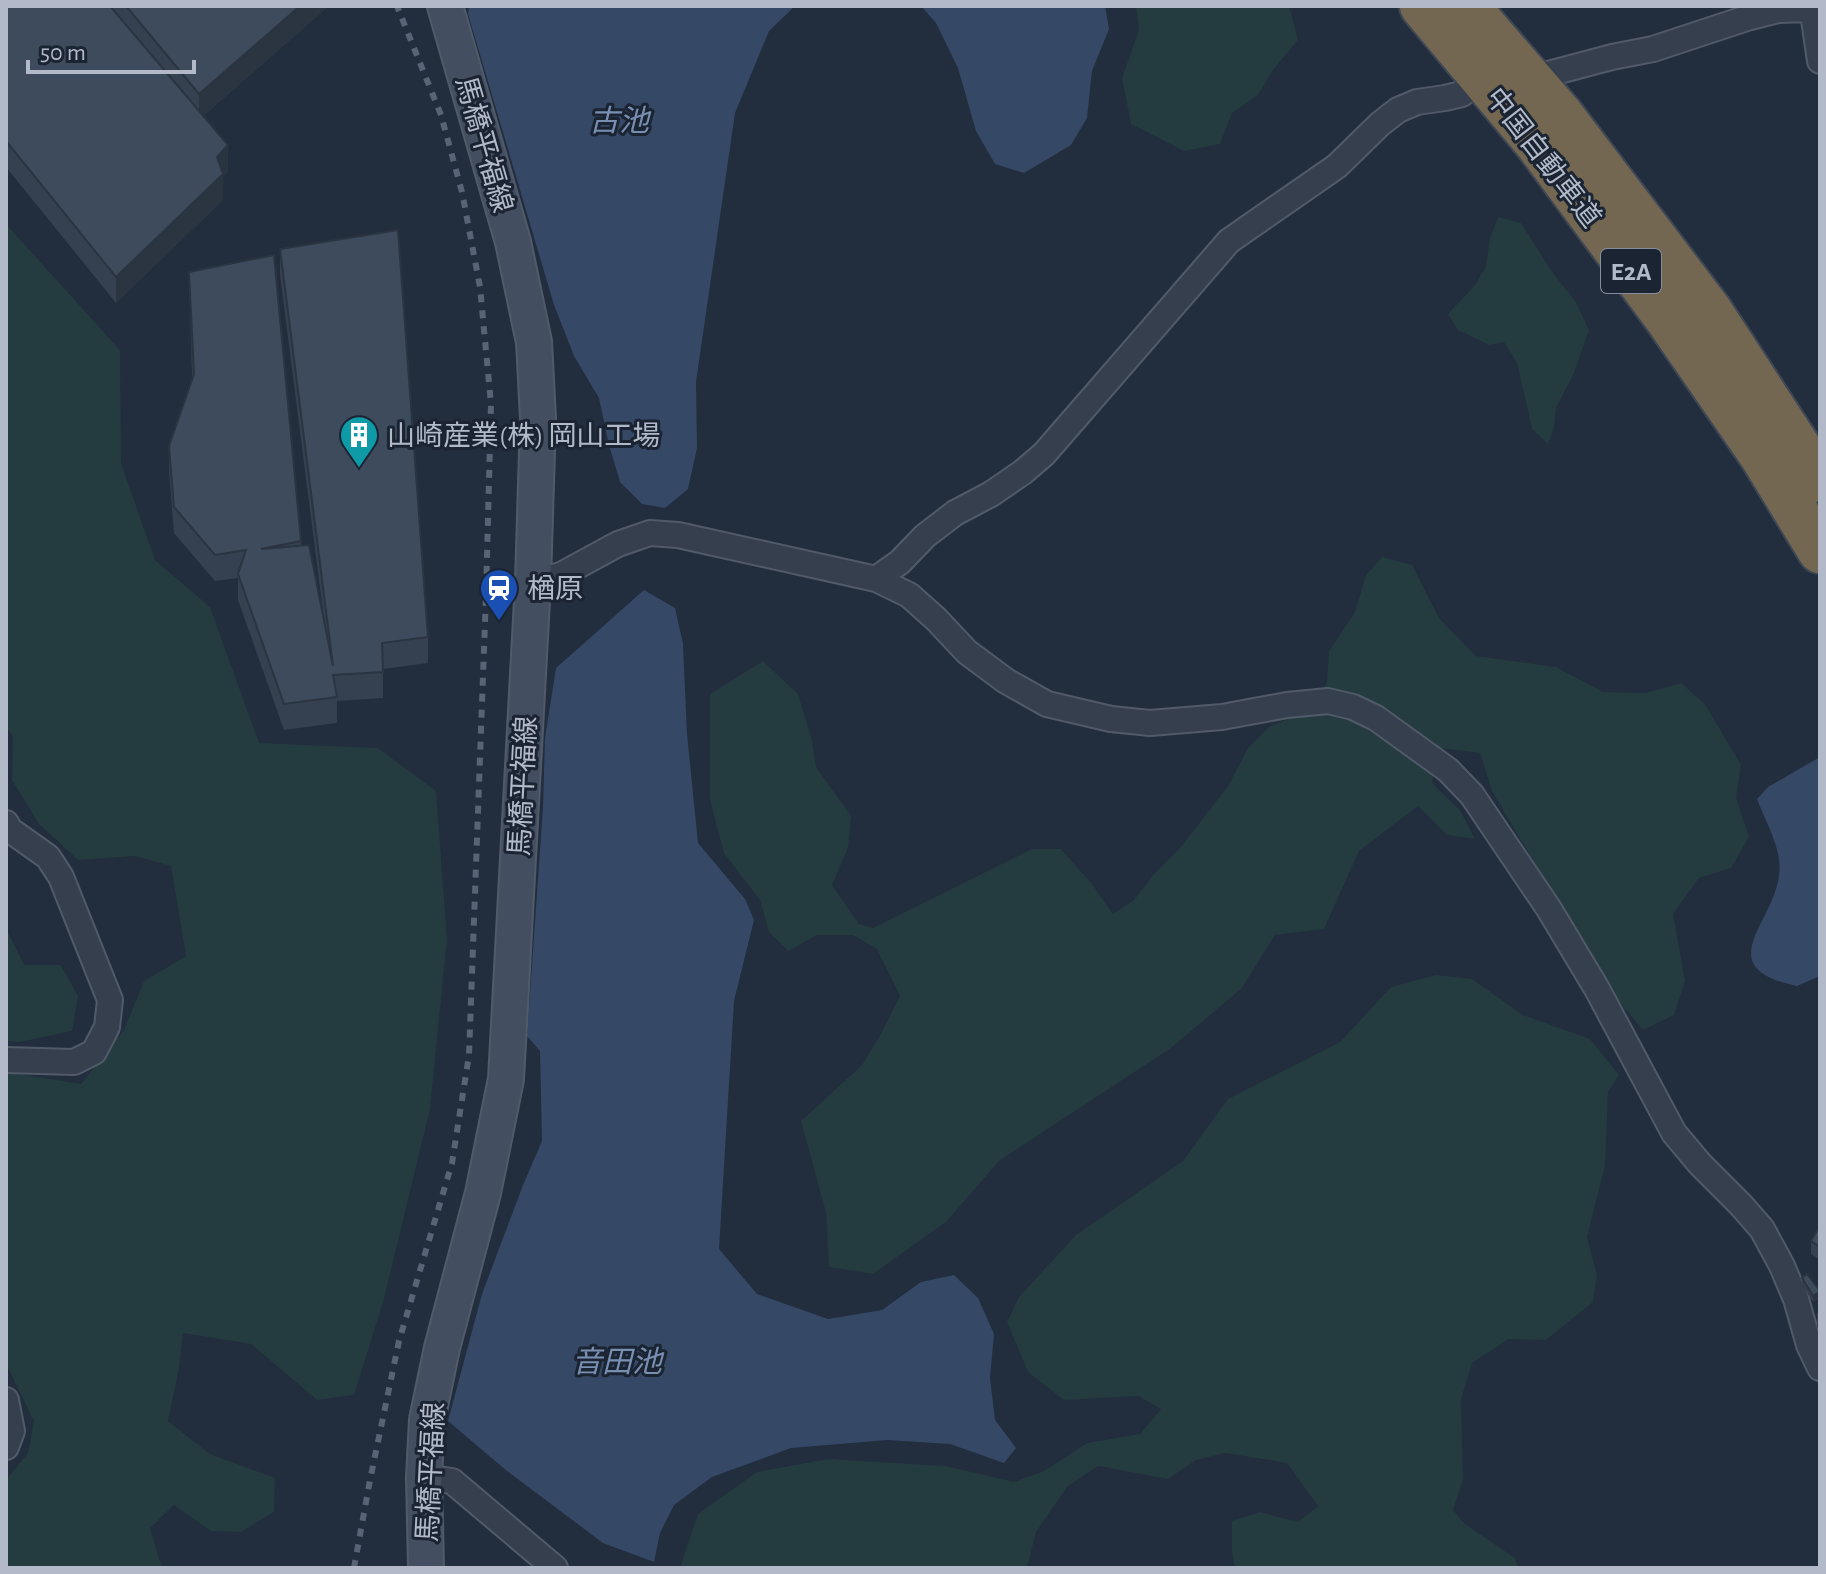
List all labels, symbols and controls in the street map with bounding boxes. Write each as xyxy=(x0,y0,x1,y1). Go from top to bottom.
scale bar xyxy=(28,24,194,74)
text: 50 m xyxy=(40,41,86,65)
street label: 馬橋平福線 xyxy=(450,73,518,216)
street label: 中国自動車道 xyxy=(1480,82,1607,233)
water label: 古池 xyxy=(589,105,652,137)
road number: E2A xyxy=(1601,249,1661,293)
building icon: 山崎産業(株) 岡山工場 xyxy=(338,414,380,469)
place label: 山崎産業(株) 岡山工場 xyxy=(387,421,660,451)
station icon: 楢原 xyxy=(478,567,520,622)
place label: 楢原 xyxy=(527,574,583,604)
street label: 馬橋平福線 xyxy=(504,715,542,857)
water label: 音田池 xyxy=(572,1346,665,1378)
street label: 馬橋平福線 xyxy=(412,1401,450,1543)

